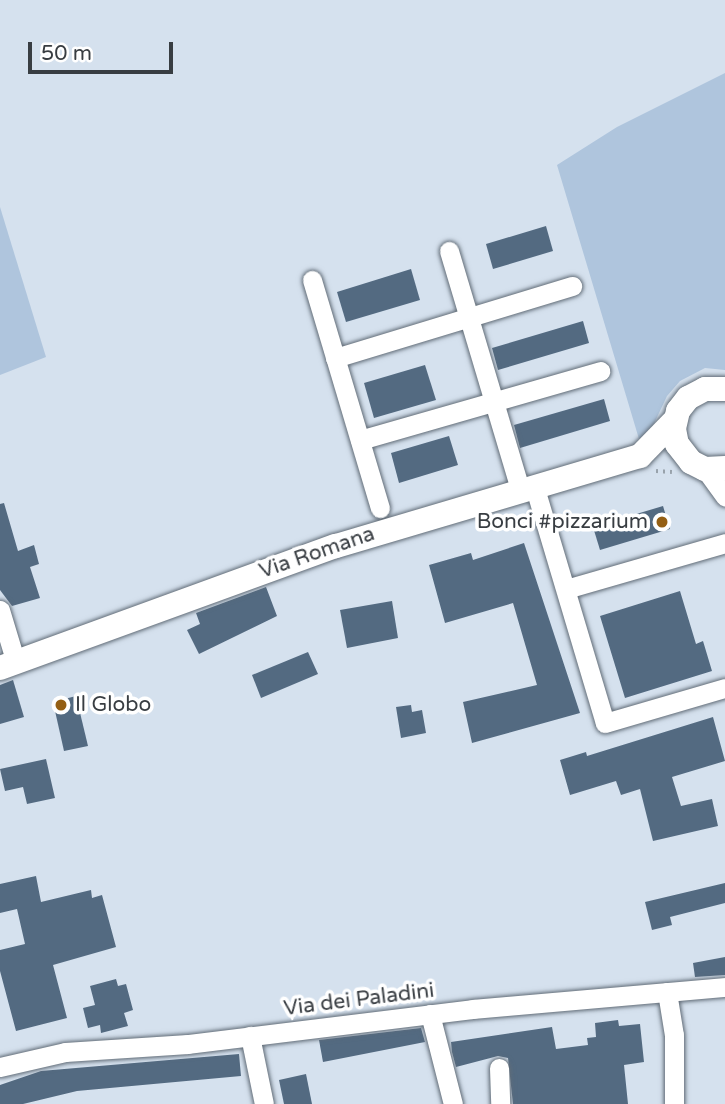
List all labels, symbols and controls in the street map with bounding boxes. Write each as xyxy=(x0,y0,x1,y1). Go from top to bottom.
scale bar xyxy=(32,28,177,72)
text: 50 m xyxy=(41,41,92,66)
place label: Bonci #pizzarium xyxy=(477,509,648,535)
marker: Bonci #pizzarium xyxy=(654,514,670,530)
street label: Via Romana xyxy=(256,522,378,584)
place label: Il Globo xyxy=(75,692,151,718)
marker: Il Globo xyxy=(53,697,69,713)
street label: Via dei Paladini xyxy=(282,978,436,1022)

